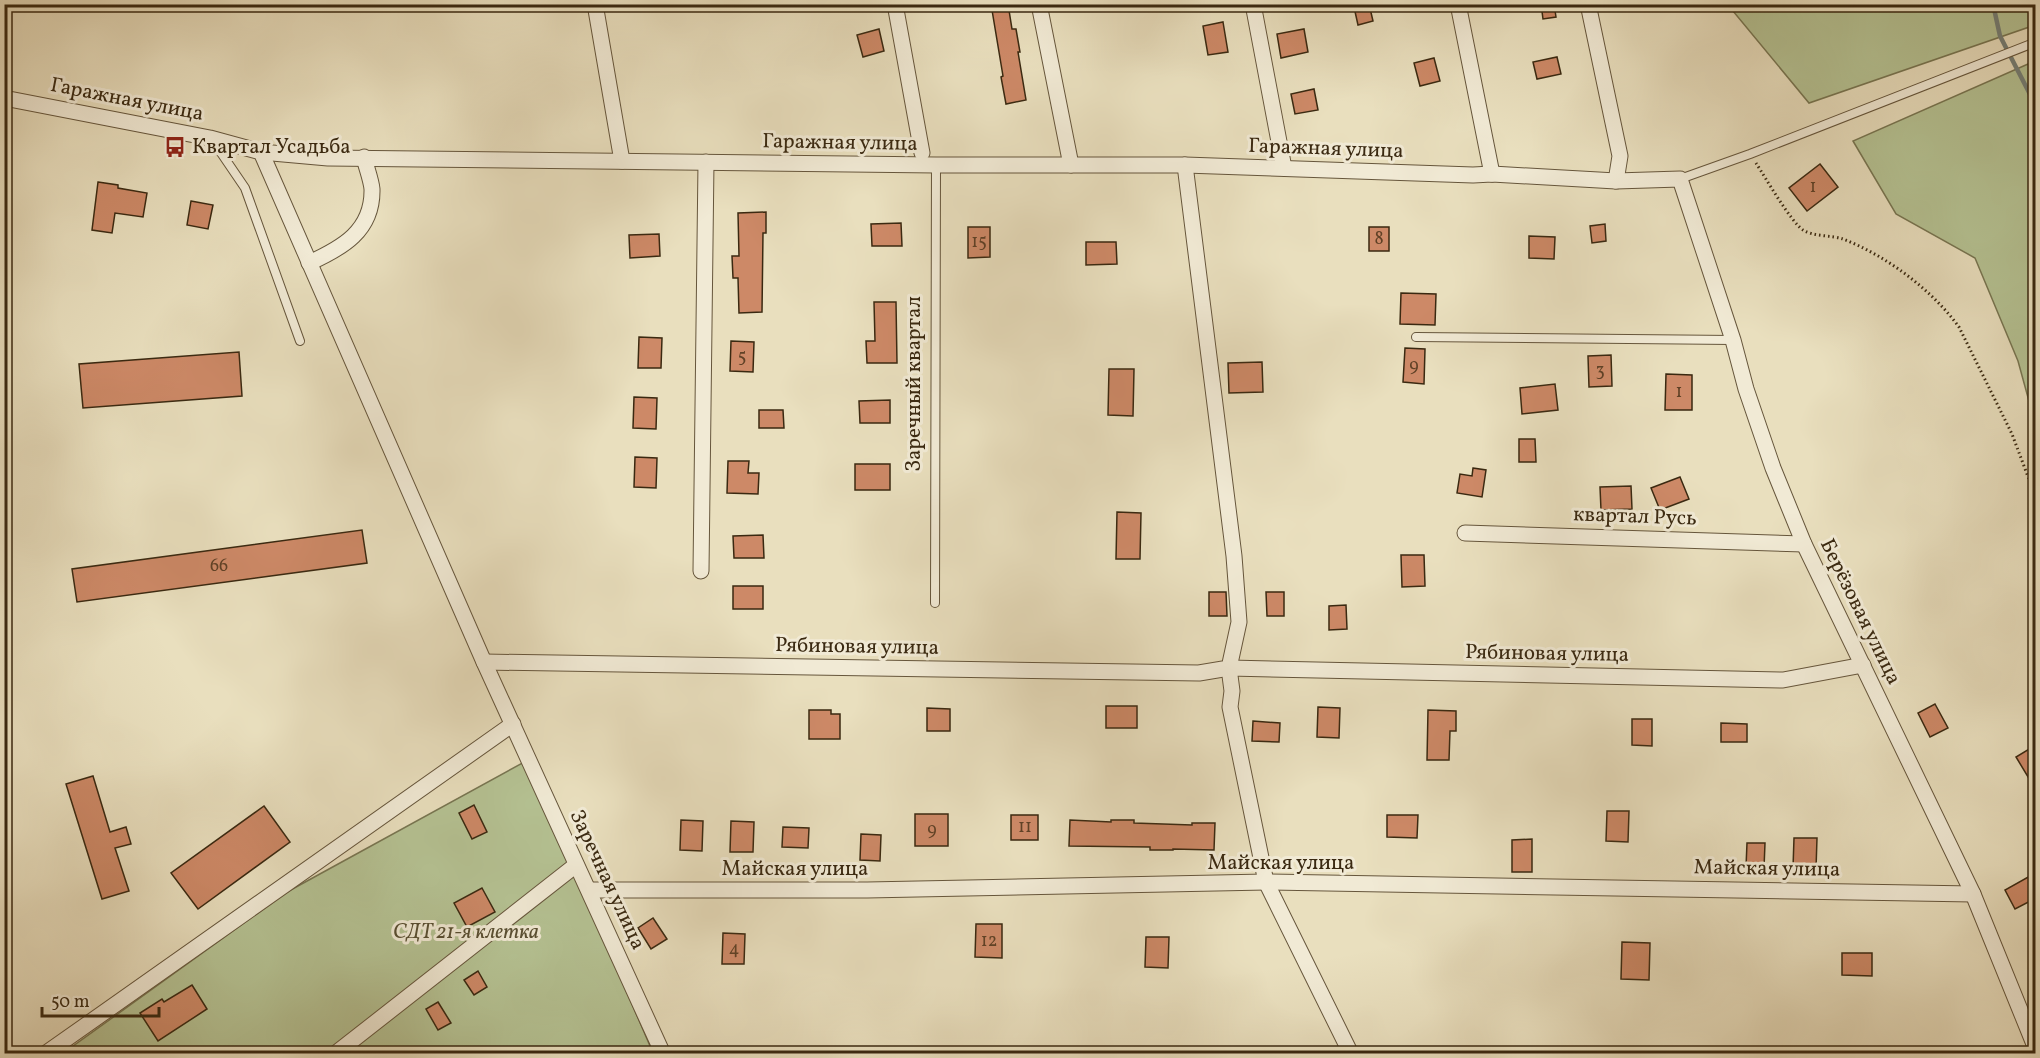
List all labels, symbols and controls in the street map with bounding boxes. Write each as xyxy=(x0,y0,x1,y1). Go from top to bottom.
street label: Гаражная улица xyxy=(48,71,206,129)
street label: Гаражная улица xyxy=(762,127,918,159)
street label: Гаражная улица xyxy=(1248,132,1404,166)
place label: Квартал Усадьба xyxy=(192,133,351,162)
bus stop icon: Квартал Усадьба xyxy=(163,135,187,159)
house number: 1 xyxy=(1810,175,1816,200)
house number: 8 xyxy=(1374,227,1384,252)
house number: 15 xyxy=(971,230,987,255)
street label: Заречный квартал xyxy=(900,296,929,472)
house number: 5 xyxy=(738,345,746,370)
house number: 9 xyxy=(1409,354,1419,379)
house number: 3 xyxy=(1595,359,1605,384)
house number: 1 xyxy=(1676,380,1682,405)
street label: квартал Русь xyxy=(1573,500,1697,534)
street label: Берёзовая улица xyxy=(1812,534,1908,690)
house number: 66 xyxy=(210,554,228,579)
street label: Рябиновая улица xyxy=(775,631,939,663)
street label: Рябиновая улица xyxy=(1465,638,1629,670)
street label: Заречная улица xyxy=(562,805,652,955)
house number: 11 xyxy=(1018,815,1032,840)
house number: 9 xyxy=(927,818,937,843)
street label: Майская улица xyxy=(1208,849,1354,878)
street label: Майская улица xyxy=(1693,853,1841,885)
street label: Майская улица xyxy=(722,855,868,884)
park label: СДТ 21-я клетка xyxy=(393,918,539,947)
house number: 12 xyxy=(981,929,997,954)
house number: 4 xyxy=(729,937,739,962)
scale bar xyxy=(42,980,159,1018)
text: 50 m xyxy=(51,990,90,1015)

